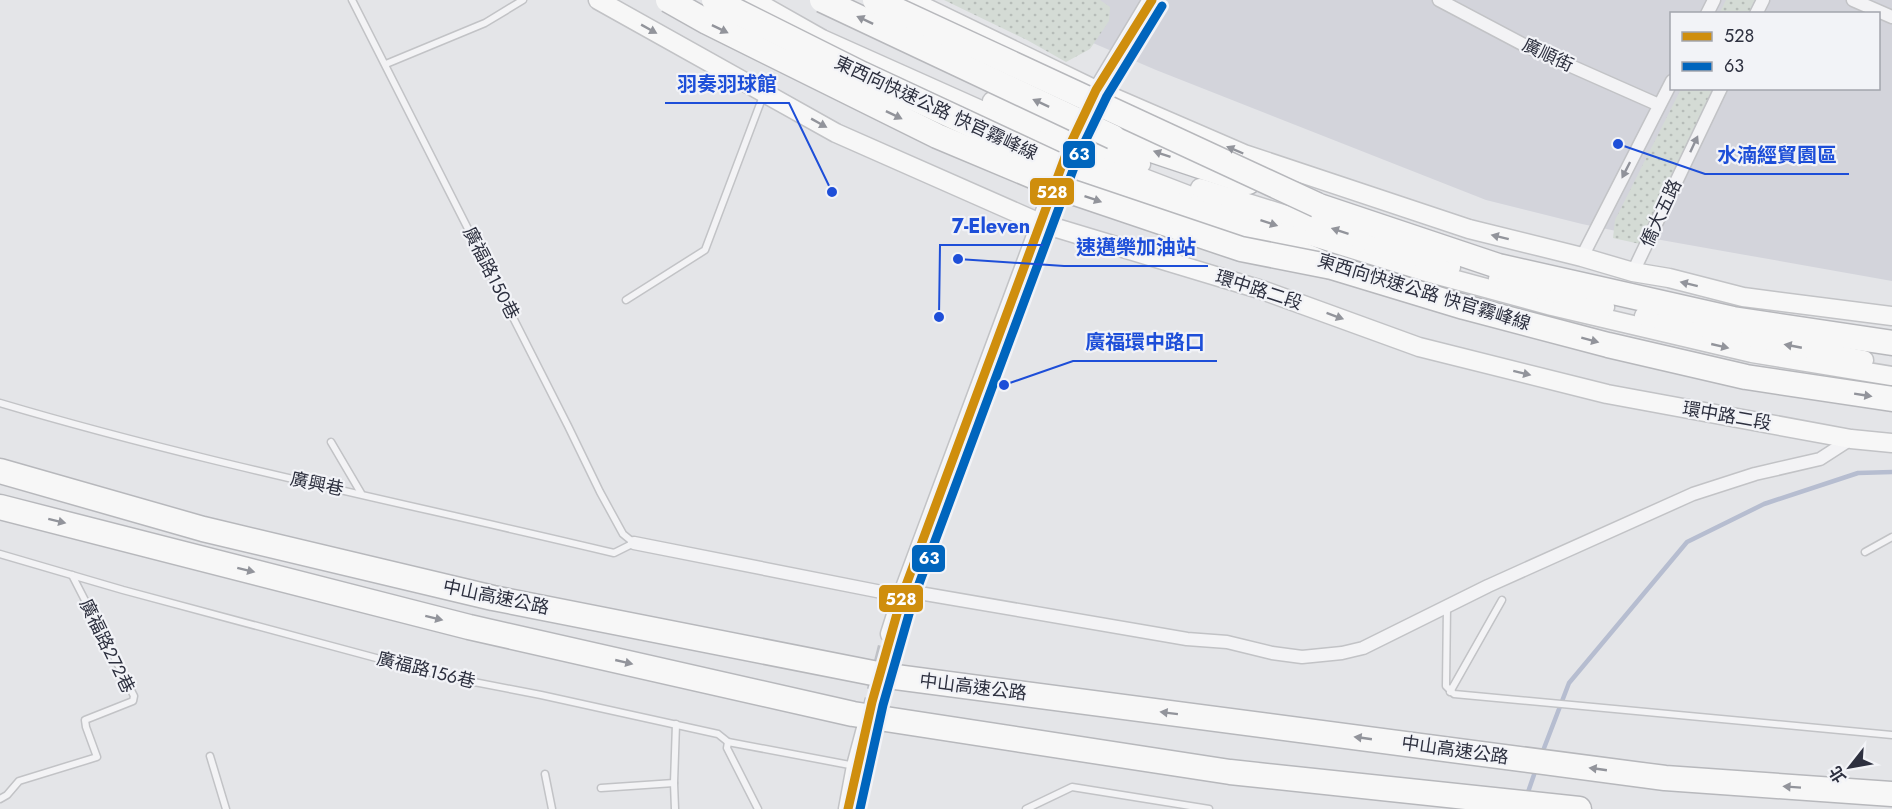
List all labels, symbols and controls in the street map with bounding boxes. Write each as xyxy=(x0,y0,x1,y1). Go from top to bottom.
legend xyxy=(1670,12,1880,90)
one-way arrow xyxy=(856,16,873,25)
text: 528 xyxy=(1724,23,1754,49)
one-way arrow xyxy=(640,24,657,34)
one-way arrow xyxy=(711,24,728,33)
street label: 廣順街 xyxy=(1518,32,1578,78)
street label: 東西向快速公路 快官霧峰線 xyxy=(830,49,1042,167)
text: 63 xyxy=(1724,53,1744,79)
callout: 羽奏羽球館 xyxy=(665,65,789,103)
text: 羽奏羽球館 xyxy=(677,70,777,99)
one-way arrow xyxy=(1033,99,1050,108)
one-way arrow xyxy=(886,110,903,120)
one-way arrow xyxy=(811,118,828,128)
one-way arrow xyxy=(1690,135,1699,152)
callout: 水湳經貿園區 xyxy=(1705,136,1849,174)
line badge: 63 xyxy=(1062,140,1096,169)
text: 水湳經貿園區 xyxy=(1717,141,1837,170)
text: 63 xyxy=(1069,143,1089,166)
one-way arrow xyxy=(1226,145,1244,154)
one-way arrow xyxy=(1153,148,1171,158)
one-way arrow xyxy=(1621,162,1631,179)
street label: 僑大五路 xyxy=(1634,175,1688,251)
line badge: 528 xyxy=(1029,177,1075,206)
text: 528 xyxy=(1037,181,1067,204)
one-way arrow xyxy=(1084,195,1102,204)
callout: 7-Eleven xyxy=(940,207,1043,245)
text: 7-Eleven xyxy=(952,212,1030,241)
one-way arrow xyxy=(1260,219,1278,228)
street label: 廣福路150巷 xyxy=(456,222,526,324)
one-way arrow xyxy=(1331,226,1349,235)
callout: 速邁樂加油站 xyxy=(1064,228,1208,266)
one-way arrow xyxy=(1491,231,1509,241)
text: 速邁樂加油站 xyxy=(1076,233,1196,262)
street label: 東西向快速公路 快官霧峰線 xyxy=(1314,247,1534,337)
street label: 環中路二段 xyxy=(1212,264,1306,316)
one-way arrow xyxy=(1680,278,1699,288)
one-way arrow xyxy=(1326,312,1344,322)
callout: 廣福環中路口 xyxy=(1073,323,1217,361)
text: 廣福環中路口 xyxy=(1085,328,1205,357)
one-way arrow xyxy=(1581,336,1599,345)
one-way arrow xyxy=(1711,341,1729,351)
one-way arrow xyxy=(1784,341,1803,350)
one-way arrow xyxy=(1512,368,1531,378)
one-way arrow xyxy=(1854,390,1873,399)
street label: 環中路二段 xyxy=(1680,395,1774,437)
street label: 廣興巷 xyxy=(288,466,346,502)
one-way arrow xyxy=(48,517,66,526)
line badge: 63 xyxy=(911,544,946,573)
text: 63 xyxy=(919,547,939,570)
one-way arrow xyxy=(236,565,255,575)
street label: 中山高速公路 xyxy=(440,573,552,621)
line badge: 528 xyxy=(878,584,924,613)
text: 528 xyxy=(886,588,916,611)
street label: 廣福路272巷 xyxy=(73,594,141,698)
one-way arrow xyxy=(426,614,444,623)
street label: 廣福路156巷 xyxy=(374,645,478,695)
one-way arrow xyxy=(615,658,634,667)
street label: 中山高速公路 xyxy=(918,668,1028,706)
one-way arrow xyxy=(1160,708,1179,717)
street label: 中山高速公路 xyxy=(1400,730,1510,770)
one-way arrow xyxy=(1353,734,1372,743)
north arrow xyxy=(1820,737,1880,797)
text: 北 xyxy=(1824,762,1852,787)
one-way arrow xyxy=(1588,765,1607,774)
one-way arrow xyxy=(1782,782,1801,792)

